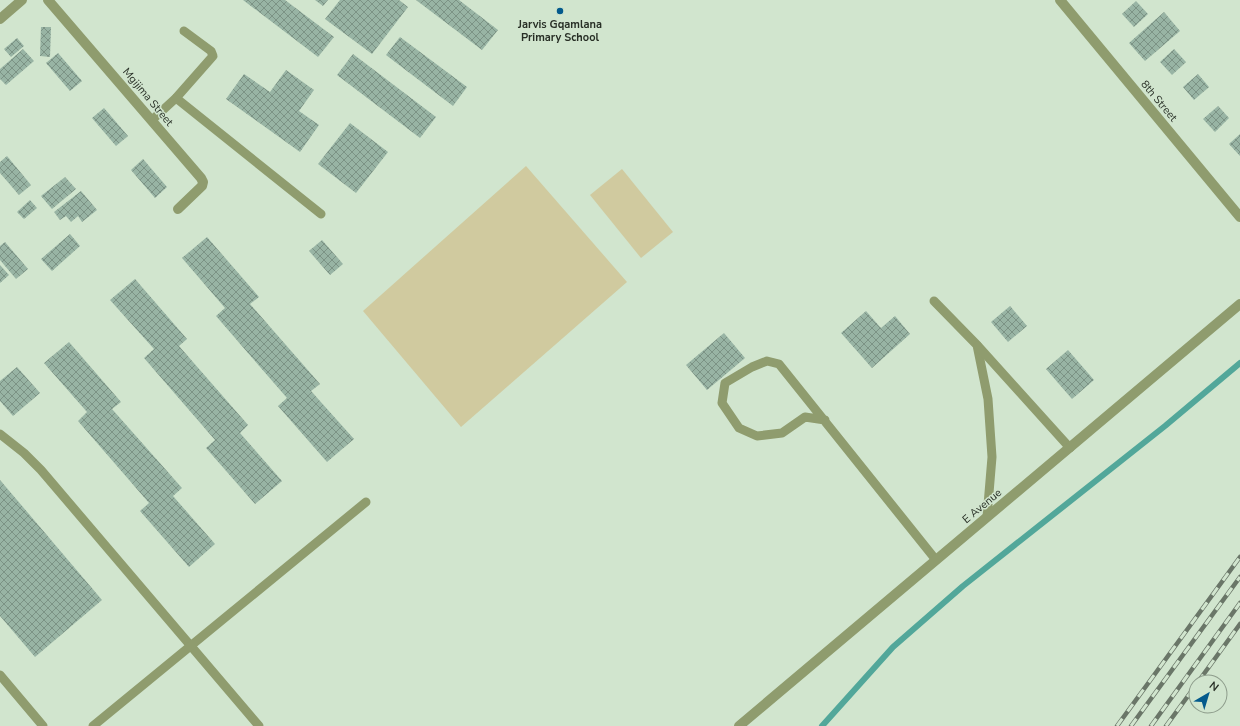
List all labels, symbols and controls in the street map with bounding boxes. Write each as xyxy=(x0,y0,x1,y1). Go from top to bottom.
marker: Jarvis Gqamlana Primary School xyxy=(555,6,565,16)
place label: Jarvis Gqamlana Primary School xyxy=(517,17,602,45)
street label: Mgijima Street xyxy=(119,65,177,129)
street label: 8th Street xyxy=(1137,77,1181,125)
street label: E Avenue xyxy=(959,485,1005,527)
north arrow xyxy=(1188,674,1228,714)
text: N xyxy=(1206,678,1222,695)

